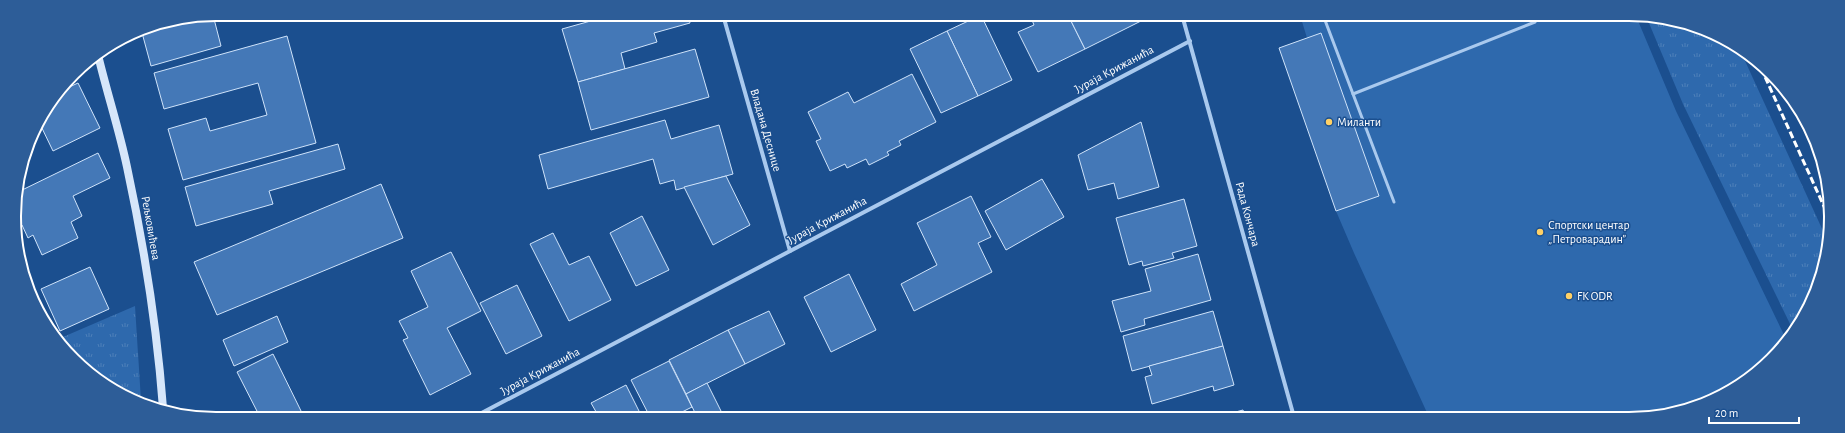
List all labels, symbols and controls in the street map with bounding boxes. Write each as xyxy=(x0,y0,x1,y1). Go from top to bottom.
street label: Јураја Крижанића xyxy=(1072,43,1157,96)
street label: Владана Деснице xyxy=(748,87,784,173)
place label: Миланти xyxy=(1337,116,1381,128)
marker: Миланти xyxy=(1324,117,1334,127)
street label: Рада Кончара xyxy=(1234,180,1263,248)
street label: Јураја Крижанића xyxy=(785,194,870,247)
street label: Рељковићева xyxy=(139,195,163,261)
place label: Спортски центар „Петроварадин” xyxy=(1548,219,1630,245)
marker: Спортски центар „Петроварадин” xyxy=(1535,227,1545,237)
place label: FK ODR xyxy=(1577,290,1613,302)
marker: FK ODR xyxy=(1564,291,1574,301)
street label: Јураја Крижанића xyxy=(498,345,583,398)
scale bar xyxy=(1709,399,1799,425)
text: 20 m xyxy=(1715,407,1738,419)

